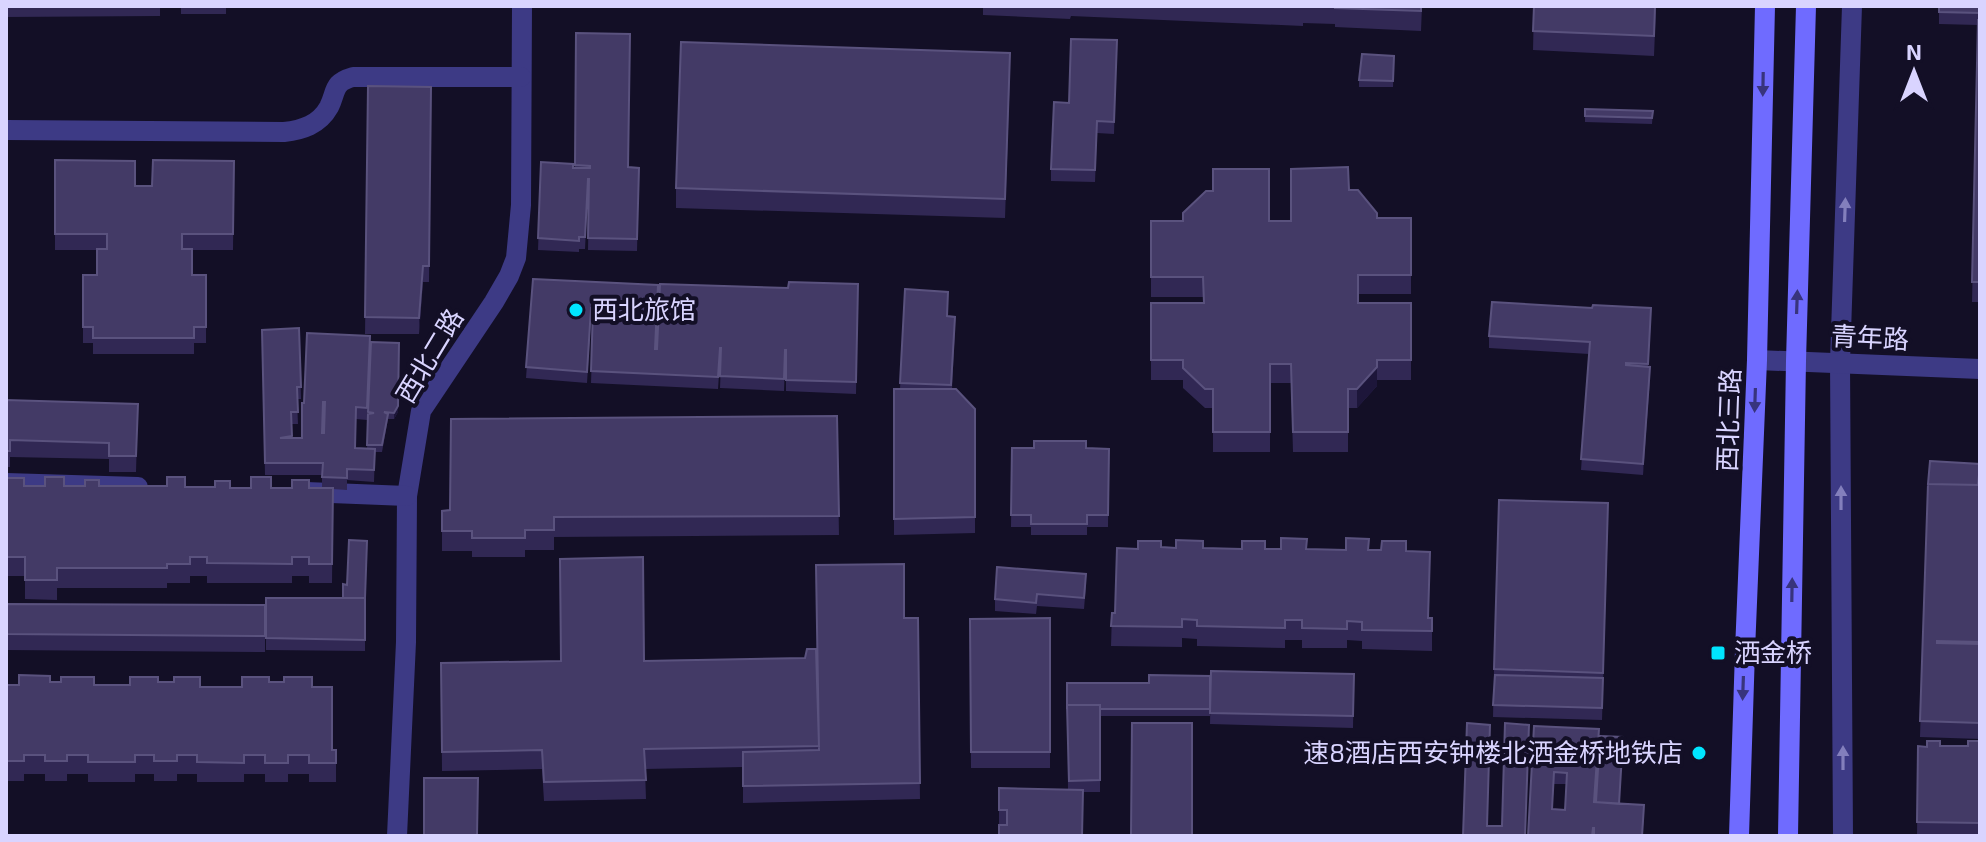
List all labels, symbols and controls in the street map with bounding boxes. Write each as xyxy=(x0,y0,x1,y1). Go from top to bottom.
north arrow xyxy=(1874,32,1954,112)
text: N xyxy=(1906,38,1922,64)
one-way arrow xyxy=(1757,72,1770,97)
one-way arrow xyxy=(1839,197,1852,222)
one-way arrow xyxy=(1791,289,1804,314)
place label: 西北旅馆 xyxy=(592,293,696,324)
marker: 西北旅馆 xyxy=(567,301,585,319)
street label: 西北二路 xyxy=(389,303,469,408)
street label: 青年路 xyxy=(1830,319,1910,354)
street label: 西北三路 xyxy=(1710,367,1745,472)
one-way arrow xyxy=(1749,388,1762,413)
one-way arrow xyxy=(1835,485,1847,510)
one-way arrow xyxy=(1786,577,1798,602)
place label: 洒金桥 xyxy=(1734,636,1812,667)
marker: 洒金桥 xyxy=(1709,644,1727,662)
one-way arrow xyxy=(1737,676,1750,701)
place label: 速8酒店西安钟楼北洒金桥地铁店 xyxy=(1303,736,1683,767)
marker: 速8酒店西安钟楼北洒金桥地铁店 xyxy=(1690,744,1708,762)
one-way arrow xyxy=(1837,745,1849,770)

